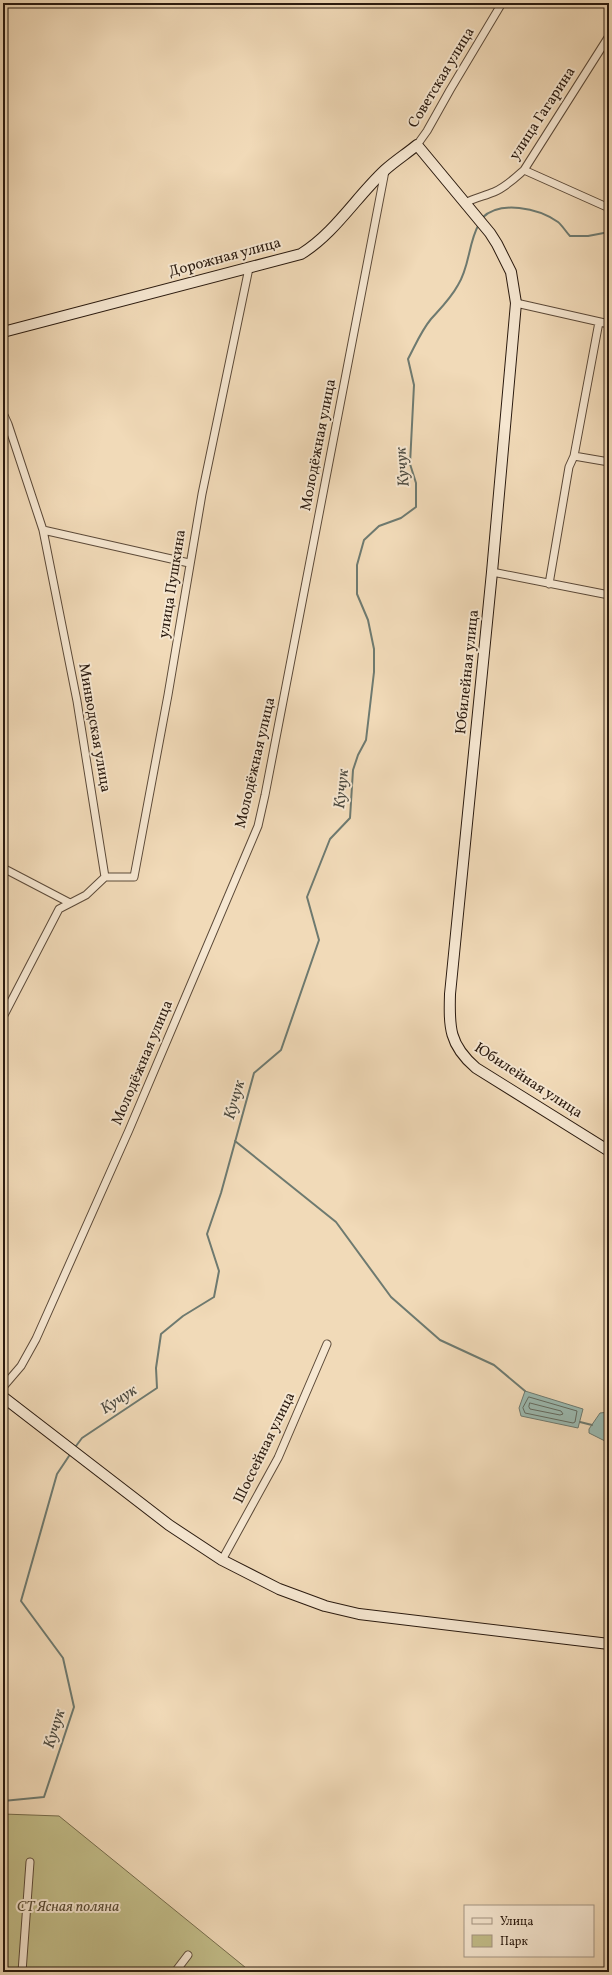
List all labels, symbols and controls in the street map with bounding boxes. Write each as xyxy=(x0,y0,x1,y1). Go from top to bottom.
street label: Советская улица xyxy=(404,24,480,132)
street label: улица Гагарина xyxy=(505,63,581,165)
street label: Дорожная улица xyxy=(166,233,284,283)
street label: Молодёжная улица xyxy=(296,377,342,513)
water label: Кучук xyxy=(390,446,416,488)
street label: улица Пушкина xyxy=(154,528,192,640)
street label: Юбилейная улица xyxy=(451,609,485,735)
street label: Минводская улица xyxy=(72,662,116,794)
street label: Молодёжная улица xyxy=(231,695,281,831)
water label: Кучук xyxy=(329,768,355,810)
street label: Молодёжная улица xyxy=(107,997,179,1129)
street label: Юбилейная улица xyxy=(470,1038,586,1124)
water label: Кучук xyxy=(219,1077,251,1122)
water label: Кучук xyxy=(96,1380,142,1420)
street label: Шоссейная улица xyxy=(229,1389,301,1507)
water label: Кучук xyxy=(39,1706,71,1751)
park label: СТ Ясная поляна xyxy=(17,1897,119,1918)
legend xyxy=(464,1905,594,1957)
text: Улица xyxy=(500,1914,533,1930)
text: Парк xyxy=(500,1934,528,1950)

